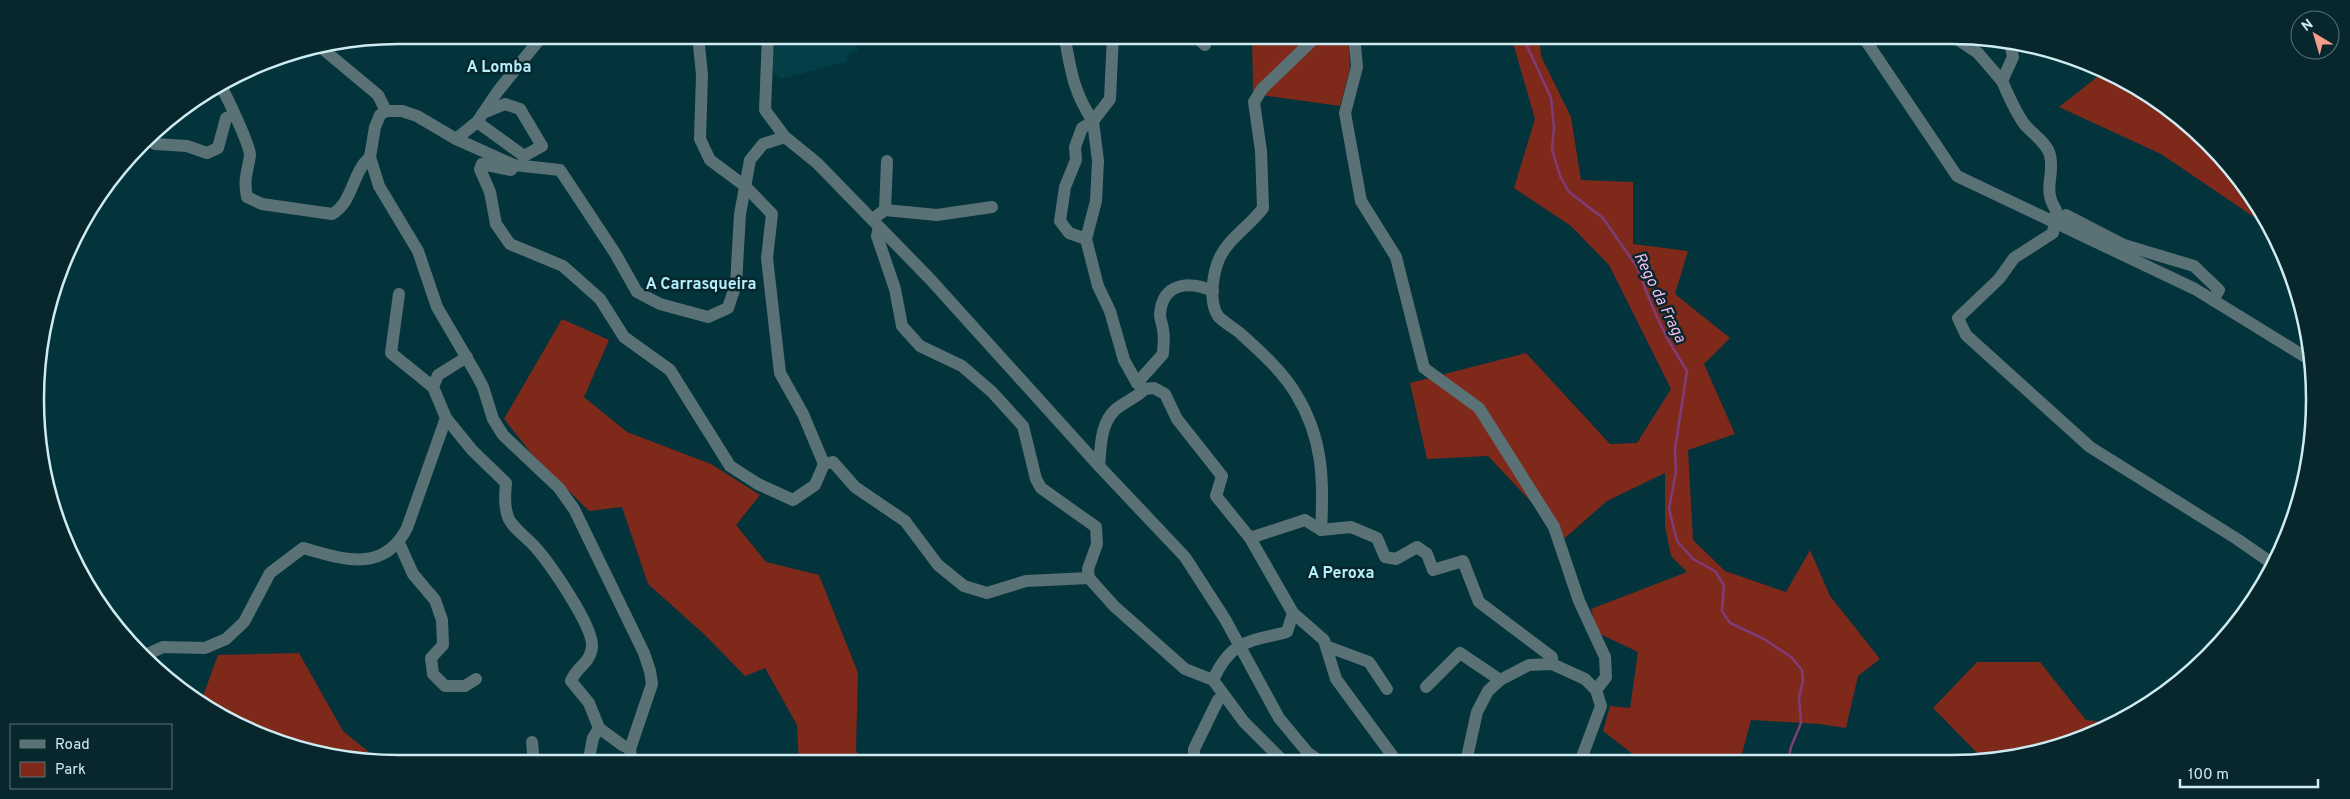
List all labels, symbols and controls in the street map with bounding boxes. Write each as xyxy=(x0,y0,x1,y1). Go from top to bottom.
north arrow xyxy=(2290,10,2340,60)
text: N xyxy=(2299,16,2317,36)
district label: A Lomba xyxy=(466,58,532,78)
water label: Rego da Fraga xyxy=(1629,249,1690,347)
district label: A Carrasqueira xyxy=(645,275,757,295)
district label: A Peroxa xyxy=(1308,564,1374,584)
legend xyxy=(10,724,172,789)
text: Road xyxy=(55,736,90,755)
scale bar xyxy=(2180,756,2318,788)
text: Park xyxy=(55,761,86,780)
text: 100 m xyxy=(2188,766,2229,785)

